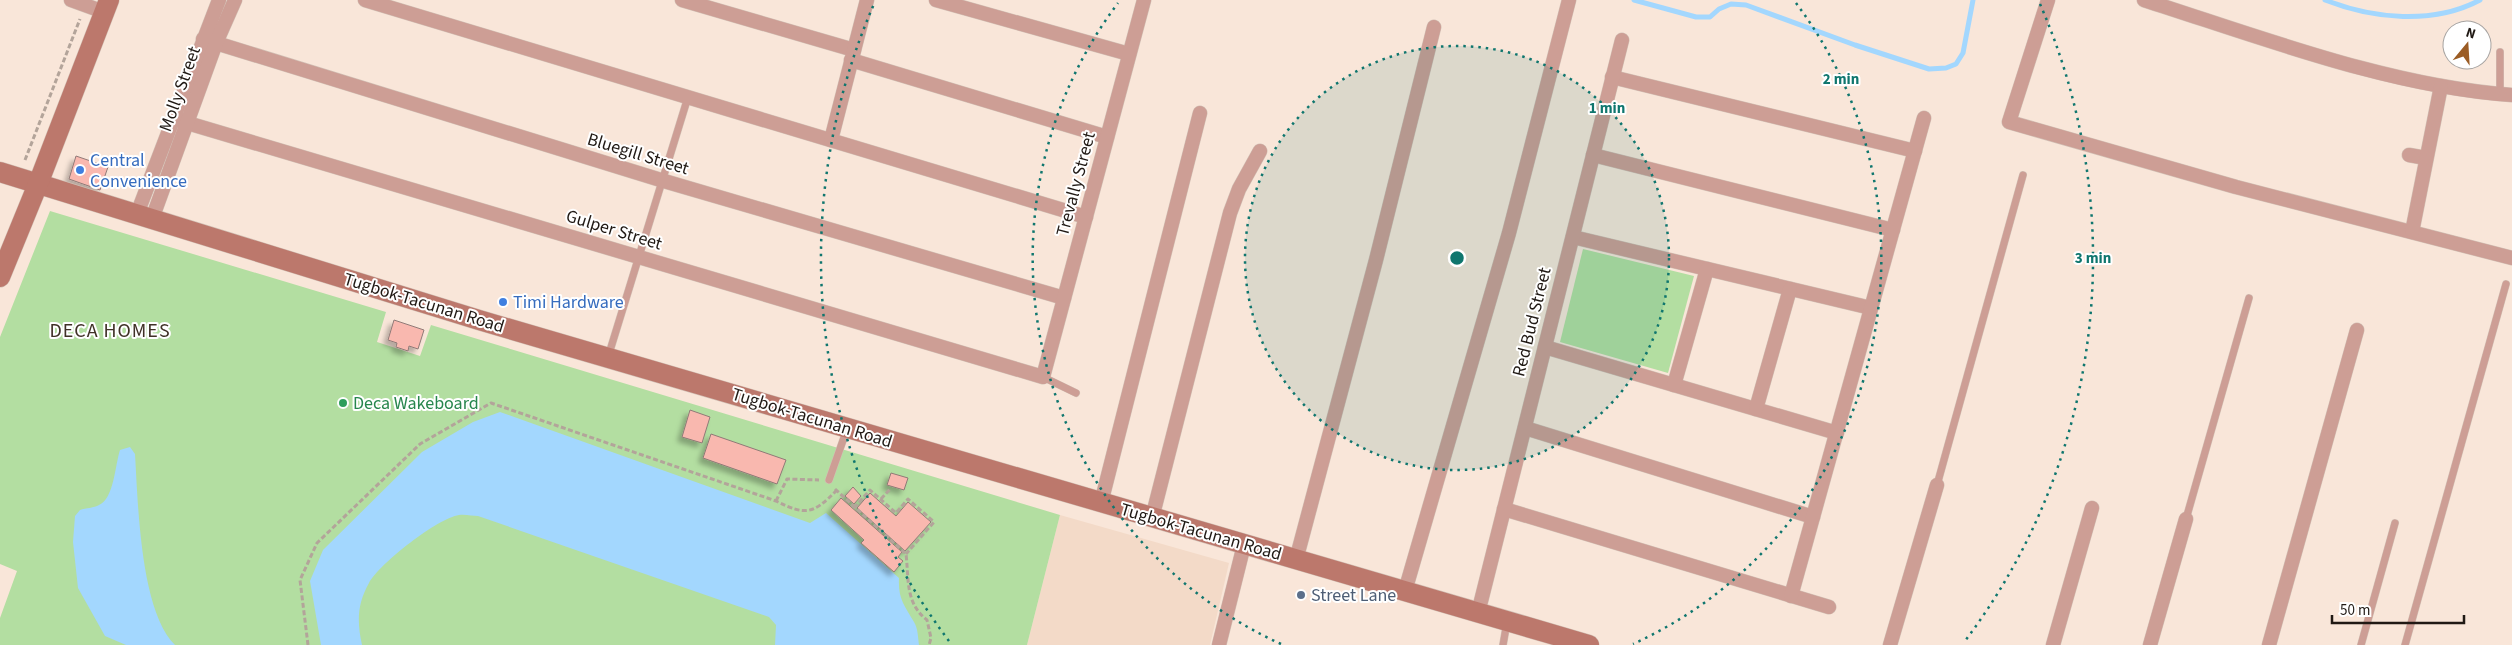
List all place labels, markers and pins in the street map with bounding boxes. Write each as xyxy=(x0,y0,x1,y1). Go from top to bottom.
place label: Central Convenience xyxy=(90,148,187,194)
marker: Central Convenience xyxy=(74,164,86,176)
centre of rings xyxy=(1448,249,1466,267)
place label: Timi Hardware xyxy=(513,290,624,315)
marker: Timi Hardware xyxy=(497,296,509,308)
place label: Deca Wakeboard xyxy=(353,391,479,416)
marker: Deca Wakeboard xyxy=(337,397,349,409)
place label: Street Lane xyxy=(1311,583,1396,608)
marker: Street Lane xyxy=(1295,589,1307,601)

